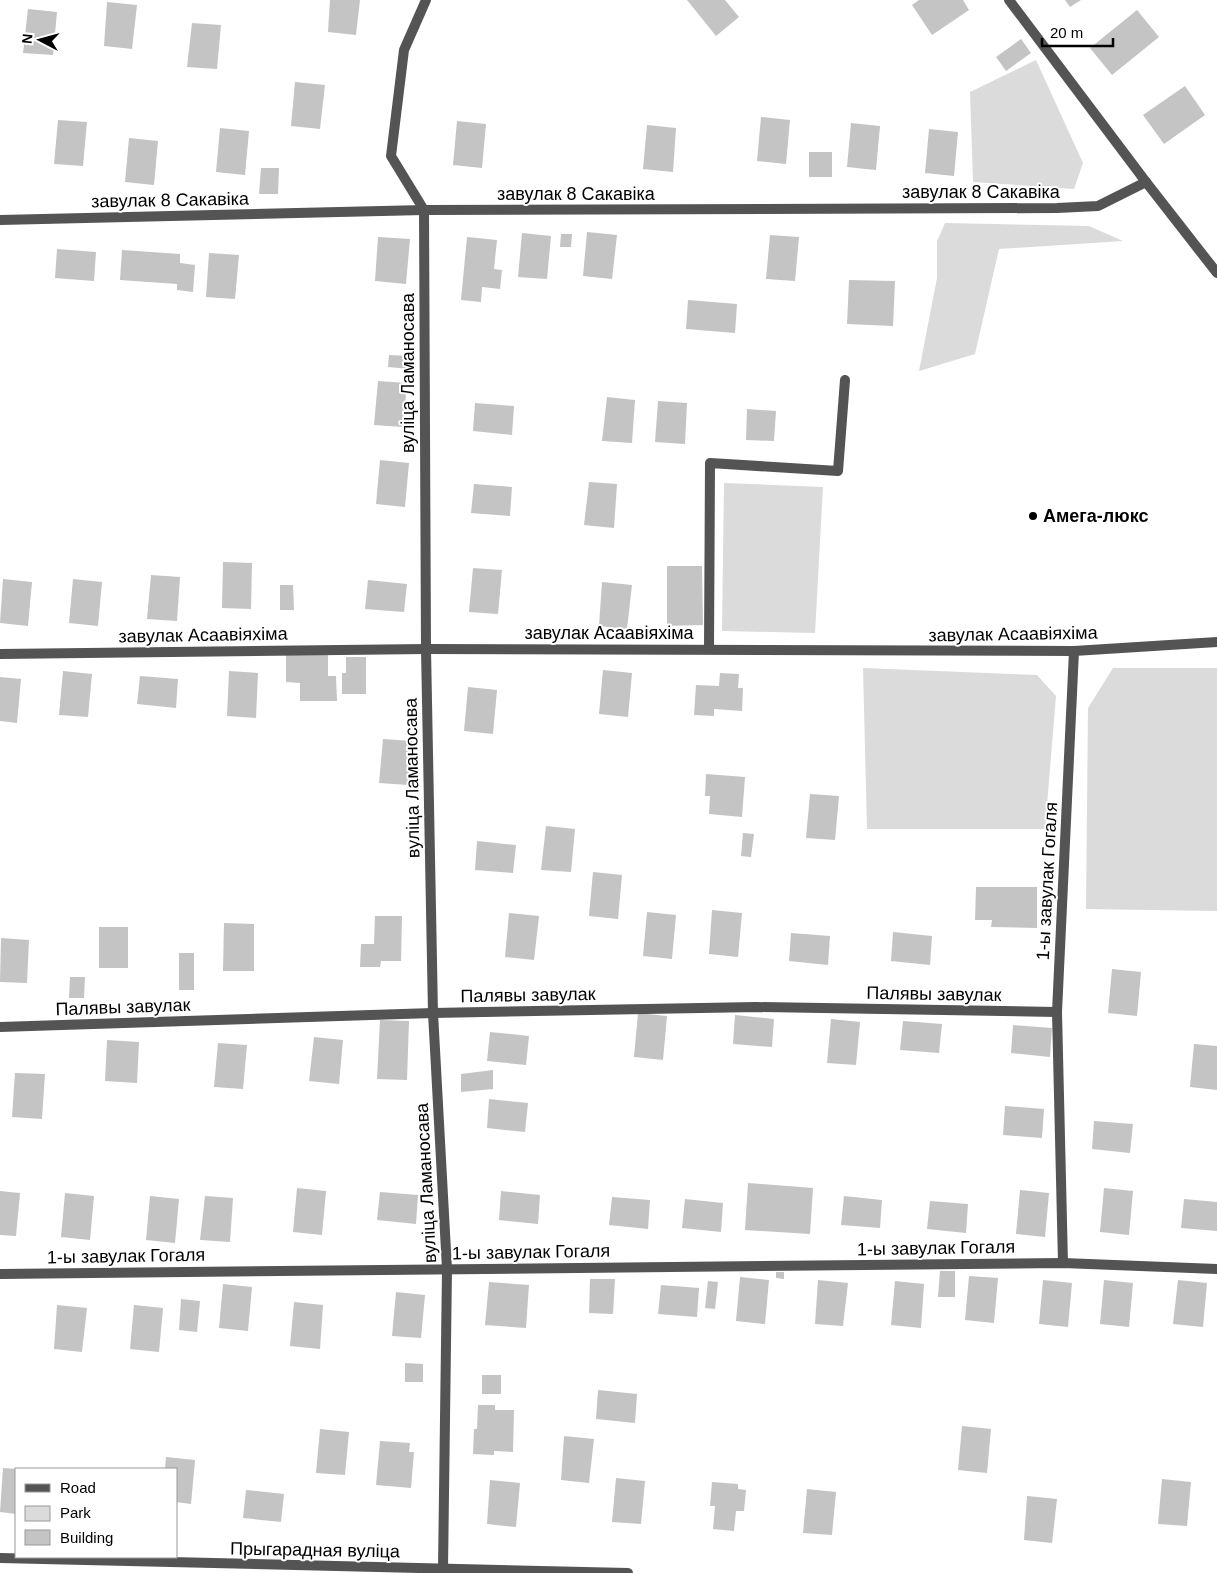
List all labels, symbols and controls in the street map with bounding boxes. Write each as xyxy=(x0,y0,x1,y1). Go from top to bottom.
north arrow xyxy=(15,15,65,65)
scale bar xyxy=(1042,15,1113,47)
text: 20 m xyxy=(1050,24,1083,41)
text: N xyxy=(19,33,36,45)
street label: завулак 8 Сакавіка xyxy=(902,182,1061,202)
street label: завулак 8 Сакавіка xyxy=(497,184,656,204)
street label: завулак 8 Сакавіка xyxy=(91,189,250,211)
street label: вуліца Ламаносава xyxy=(398,292,418,453)
place label: Амега-люкс xyxy=(1043,506,1148,526)
marker: Амега-люкс xyxy=(1027,510,1039,522)
street label: завулак Асаавіяхіма xyxy=(524,623,695,643)
street label: завулак Асаавіяхіма xyxy=(928,623,1099,645)
street label: завулак Асаавіяхіма xyxy=(118,624,289,646)
street label: вуліца Ламаносава xyxy=(401,697,423,858)
street label: 1-ы завулак Гогаля xyxy=(1033,801,1061,961)
street label: Палявы завулак xyxy=(866,983,1002,1005)
street label: Палявы завулак xyxy=(460,984,596,1006)
street label: Палявы завулак xyxy=(55,995,191,1019)
street label: вуліца Ламаносава xyxy=(412,1102,440,1263)
street label: 1-ы завулак Гогаля xyxy=(857,1237,1015,1259)
street label: 1-ы завулак Гогаля xyxy=(452,1241,610,1263)
street label: 1-ы завулак Гогаля xyxy=(47,1245,205,1267)
legend xyxy=(15,1468,178,1558)
text: Road xyxy=(60,1479,96,1496)
text: Park xyxy=(60,1504,91,1521)
text: Building xyxy=(60,1529,113,1546)
street label: Прыгарадная вуліца xyxy=(230,1539,401,1561)

